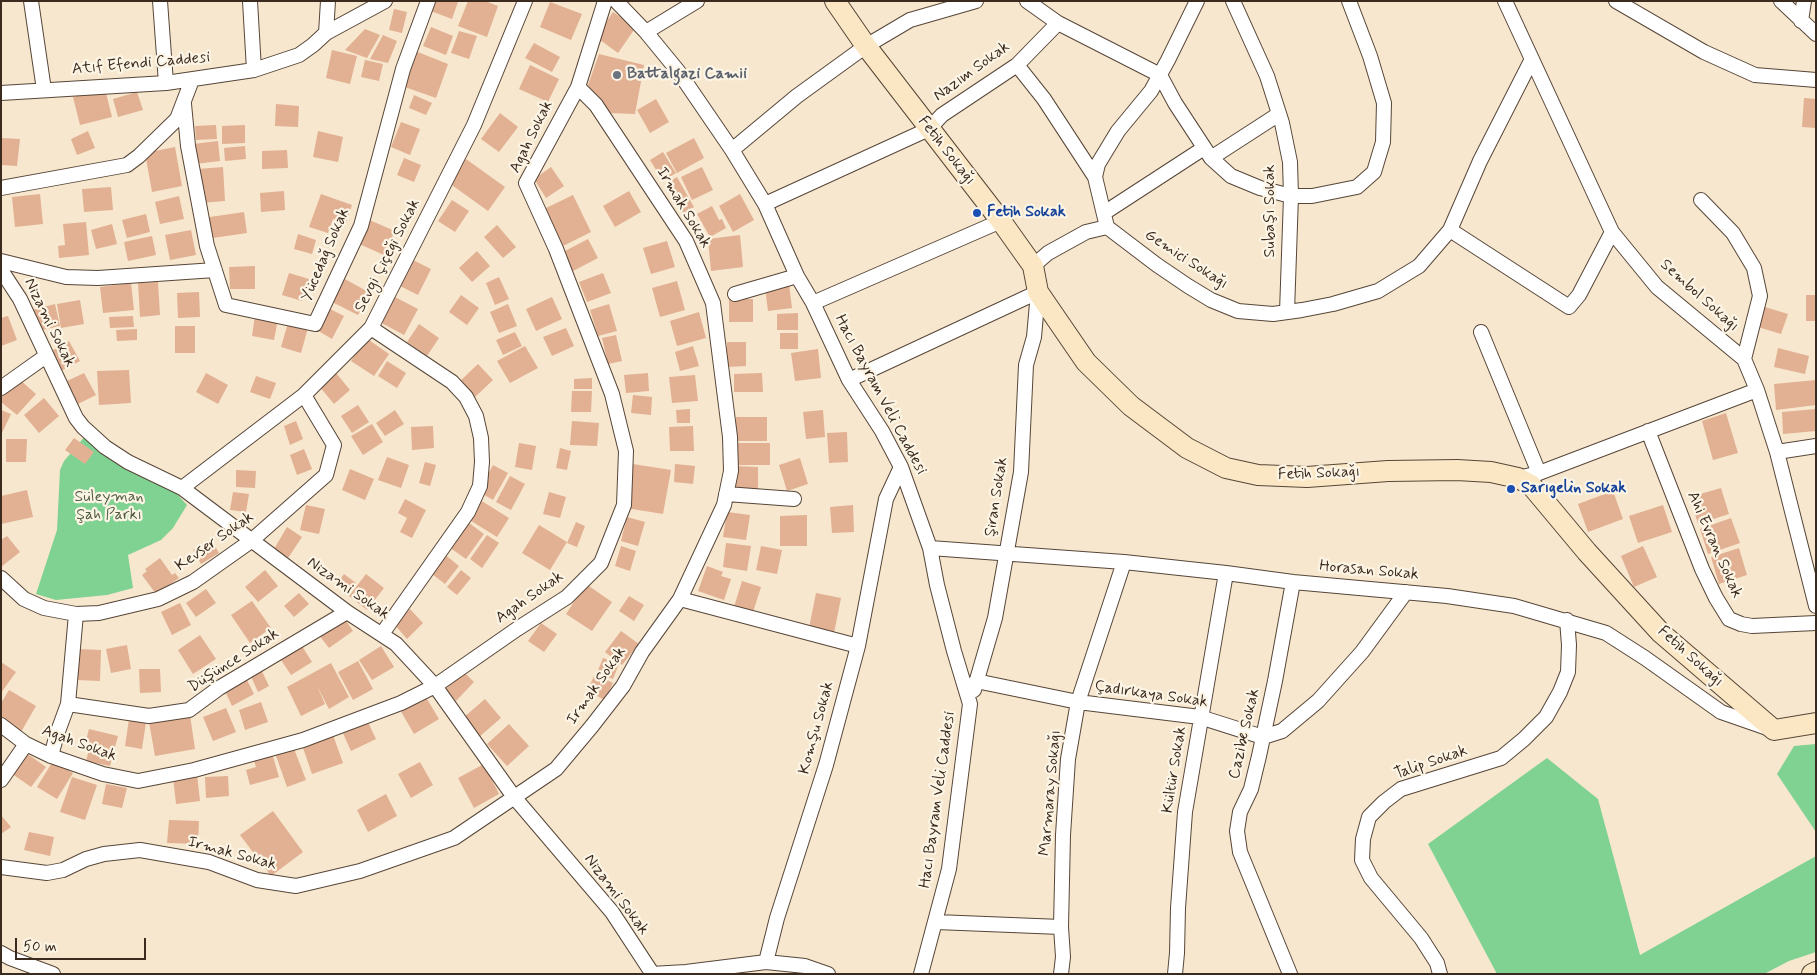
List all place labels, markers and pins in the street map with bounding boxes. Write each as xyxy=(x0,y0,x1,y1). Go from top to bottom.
place label: Battalgazi Camii xyxy=(627,65,747,85)
marker: Battalgazi Camii xyxy=(611,69,623,81)
place label: Fetih Sokak xyxy=(987,203,1066,223)
marker: Fetih Sokak xyxy=(971,207,983,219)
place label: Sarıgelin Sokak xyxy=(1521,479,1626,499)
marker: Sarıgelin Sokak xyxy=(1505,483,1517,495)

